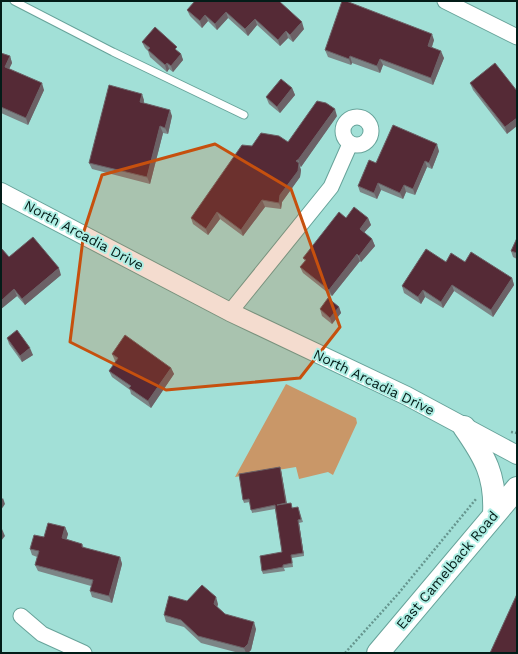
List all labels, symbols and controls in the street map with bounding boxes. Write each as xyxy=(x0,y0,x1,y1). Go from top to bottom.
street label: North Arcadia Drive xyxy=(22,197,146,273)
street label: North Arcadia Drive xyxy=(311,346,437,418)
street label: East Camelback Road xyxy=(393,508,501,632)

